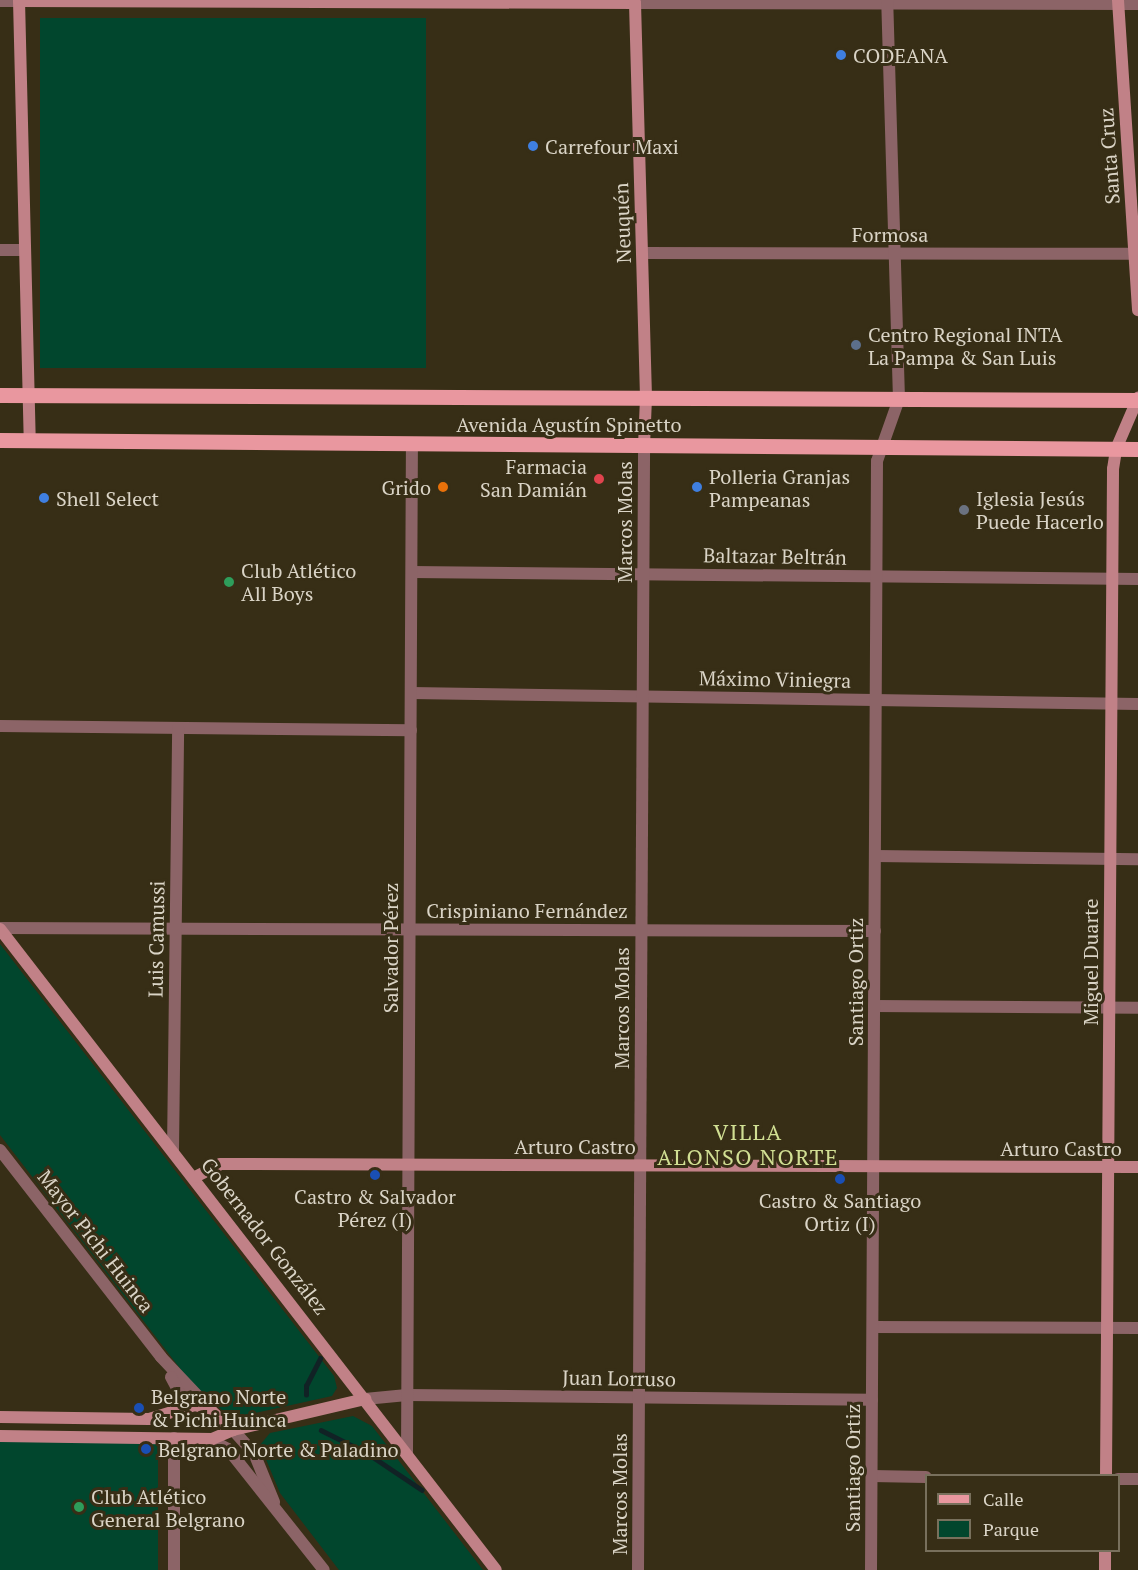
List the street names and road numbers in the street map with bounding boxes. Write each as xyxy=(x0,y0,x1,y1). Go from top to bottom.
street label: Santa Cruz xyxy=(1094,107,1124,205)
street label: Neuquén xyxy=(609,182,635,264)
street label: Formosa xyxy=(852,222,928,246)
street label: Avenida Agustín Spinetto xyxy=(456,412,682,436)
street label: Marcos Molas xyxy=(612,461,636,583)
street label: Baltazar Beltrán xyxy=(703,543,847,569)
street label: Máximo Viniegra xyxy=(698,666,852,692)
street label: Luis Camussi xyxy=(143,880,169,998)
street label: Salvador Pérez xyxy=(378,883,402,1013)
street label: Crispiniano Fernández xyxy=(426,898,628,922)
street label: Miguel Duarte xyxy=(1078,898,1102,1026)
street label: Santiago Ortiz xyxy=(843,918,867,1046)
street label: Marcos Molas xyxy=(609,947,633,1069)
street label: Arturo Castro xyxy=(514,1134,636,1158)
street label: Arturo Castro xyxy=(1000,1136,1122,1160)
street label: Gobernador González xyxy=(196,1153,334,1319)
street label: Mayor Pichi Huinca xyxy=(33,1165,159,1317)
street label: Juan Lorruso xyxy=(562,1365,676,1391)
street label: Santiago Ortiz xyxy=(840,1404,864,1532)
street label: Marcos Molas xyxy=(607,1433,631,1555)

